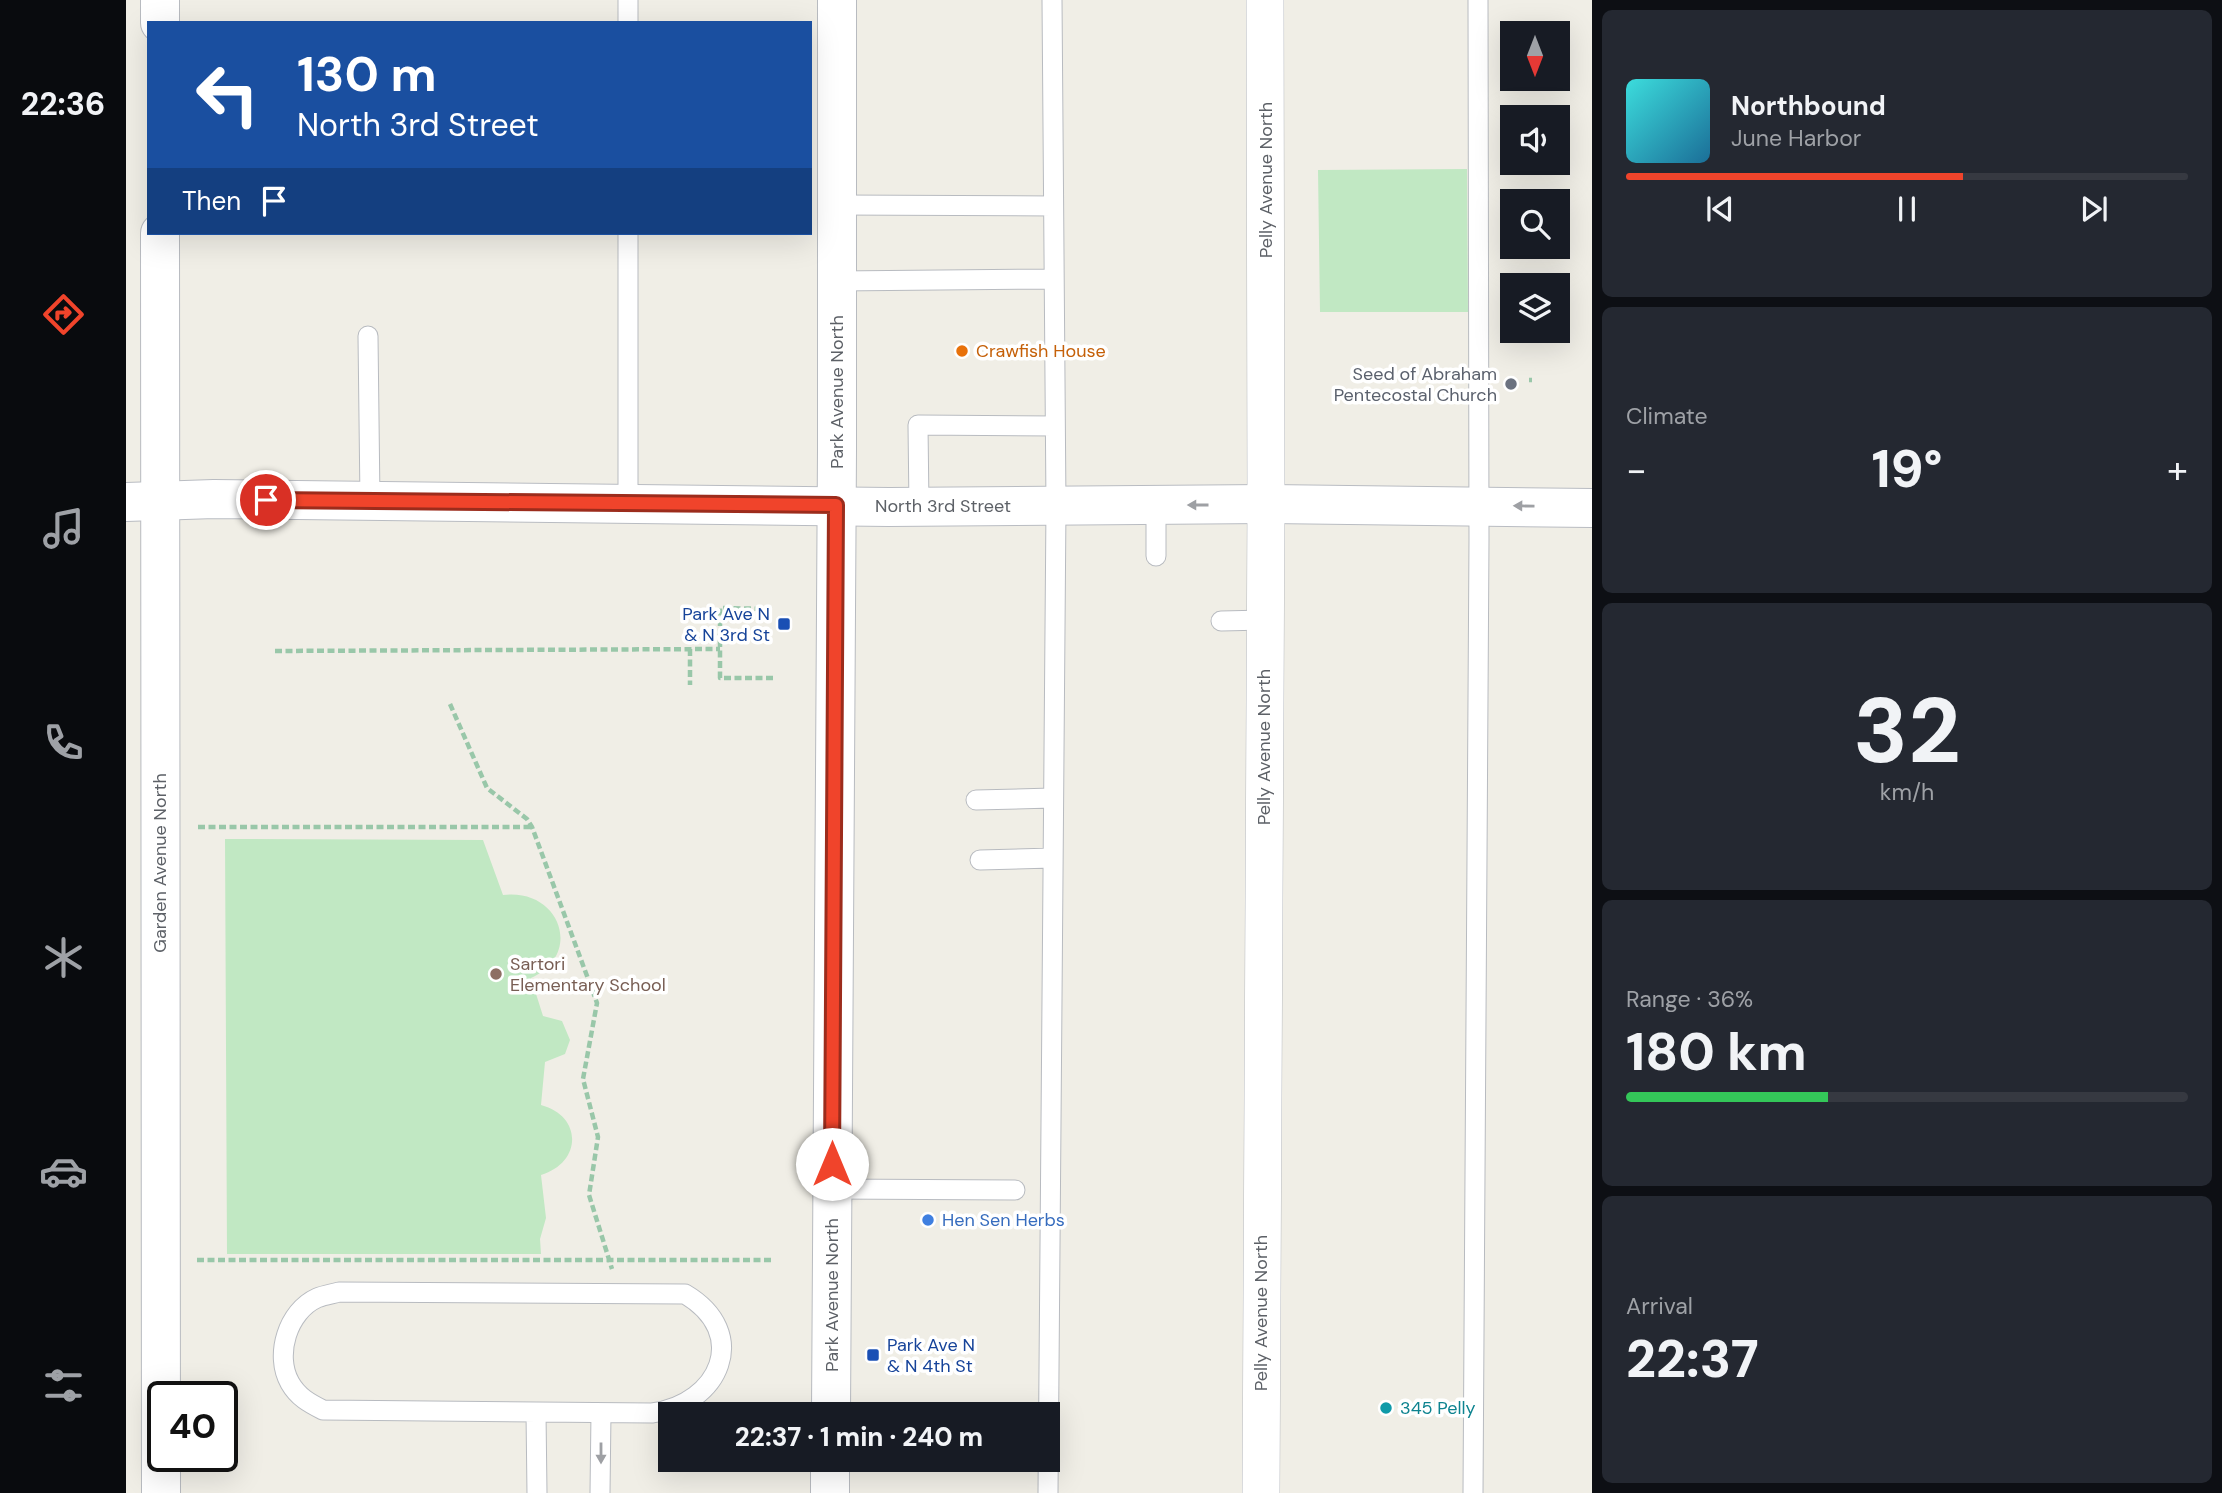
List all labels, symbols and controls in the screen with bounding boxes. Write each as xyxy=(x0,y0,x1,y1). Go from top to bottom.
north arrow xyxy=(1500,21,1570,91)
map controls xyxy=(1500,21,1570,343)
text: 130 m xyxy=(297,42,437,106)
icon: left xyxy=(182,49,273,140)
text: 22:36 xyxy=(21,83,105,125)
text: Northbound xyxy=(1731,89,1886,123)
street label: Pelly Avenue North xyxy=(1254,102,1278,258)
text: North 3rd Street xyxy=(297,104,539,146)
button: sound xyxy=(1500,105,1570,175)
text: June Harbor xyxy=(1731,123,1861,153)
icon: arrive xyxy=(255,182,293,220)
text: Then xyxy=(182,184,241,218)
button: search xyxy=(1500,189,1570,259)
icon: previous xyxy=(1701,190,1739,228)
icon: pause xyxy=(1888,190,1926,228)
icon: next xyxy=(2075,190,2113,228)
button: layers xyxy=(1500,273,1570,343)
icon: directions xyxy=(39,290,88,339)
street label: Park Avenue North xyxy=(825,315,849,469)
place label: Crawfish House xyxy=(976,339,1106,363)
marker: Crawfish House xyxy=(954,343,970,359)
place label: Seed of Abraham Pentecostal Church xyxy=(1334,362,1497,407)
marker: Seed of Abraham Pentecostal Church xyxy=(1503,376,1519,392)
text: Climate xyxy=(1626,401,1708,431)
text: 19° xyxy=(1871,435,1943,503)
text: − xyxy=(1626,445,1647,495)
text: + xyxy=(2167,445,2188,495)
pin xyxy=(236,470,296,530)
icon: arrive xyxy=(247,481,285,519)
street label: North 3rd Street xyxy=(875,494,1011,518)
one-way arrow xyxy=(1187,499,1209,511)
one-way arrow xyxy=(1513,500,1535,512)
icon: music xyxy=(39,504,88,553)
place label: Park Ave N & N 3rd St xyxy=(682,602,770,647)
marker: Park Ave N & N 3rd St xyxy=(776,616,792,632)
street label: Pelly Avenue North xyxy=(1252,669,1276,825)
text: 32 xyxy=(1853,672,1961,790)
icon: phone xyxy=(39,718,88,767)
street label: Garden Avenue North xyxy=(148,773,172,953)
text: km/h xyxy=(1880,777,1934,807)
icon: climate xyxy=(39,933,88,982)
place label: Sartori Elementary School xyxy=(510,952,666,997)
marker: Sartori Elementary School xyxy=(488,966,504,982)
text: Range · 36% xyxy=(1626,984,1753,1014)
text: 180 km xyxy=(1626,1018,1807,1086)
position arrow xyxy=(795,1127,869,1201)
icon: car xyxy=(39,1147,88,1196)
place label: Hen Sen Herbs xyxy=(942,1208,1065,1232)
marker: Hen Sen Herbs xyxy=(920,1212,936,1228)
street label: Park Avenue North xyxy=(820,1218,844,1372)
street label: Pelly Avenue North xyxy=(1249,1235,1273,1391)
text: Arrival xyxy=(1626,1291,1693,1321)
text: 22:37 xyxy=(1626,1325,1759,1393)
place label: Park Ave N & N 4th St xyxy=(887,1333,975,1378)
marker: Park Ave N & N 4th St xyxy=(865,1347,881,1363)
icon: filters xyxy=(39,1361,88,1410)
speed limit sign: 40 xyxy=(147,1381,238,1472)
place label: 345 Pelly xyxy=(1400,1396,1476,1420)
marker: 345 Pelly xyxy=(1378,1400,1394,1416)
text: 22:37 · 1 min · 240 m xyxy=(735,1420,983,1454)
one-way arrow xyxy=(595,1442,606,1464)

